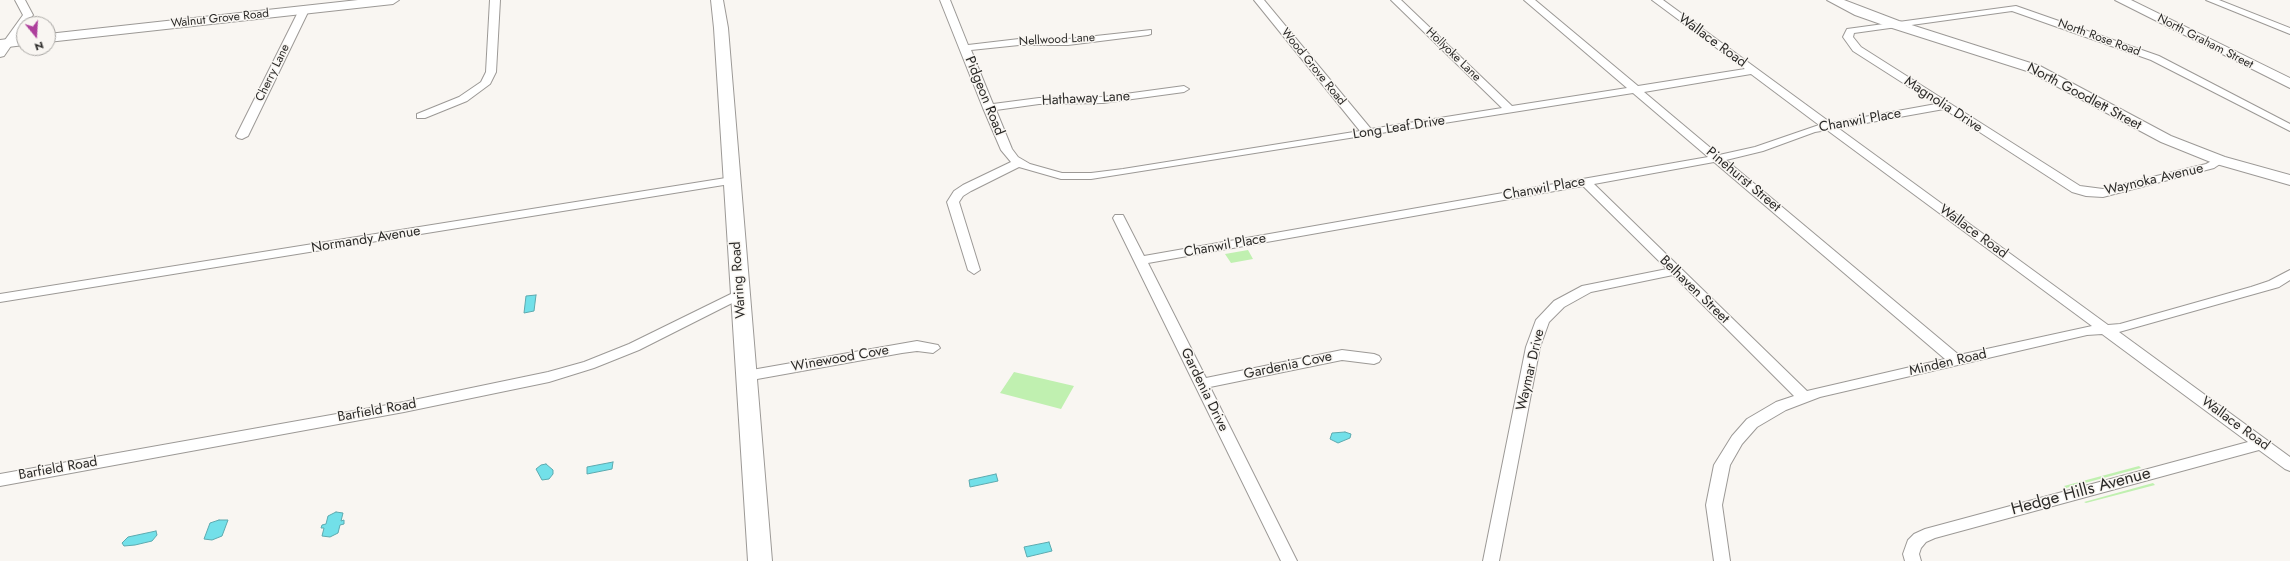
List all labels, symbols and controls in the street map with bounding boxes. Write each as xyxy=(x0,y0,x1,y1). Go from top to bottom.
street label: Walnut Grove Road xyxy=(170,7,270,31)
street label: Wallace Road xyxy=(1674,10,1750,72)
street label: North Graham Street xyxy=(2155,12,2255,72)
north arrow xyxy=(16,16,56,56)
street label: North Rose Road xyxy=(2056,16,2142,60)
street label: Hollyoke Lane xyxy=(1423,25,1483,85)
street label: Wood Grove Road xyxy=(1278,26,1348,108)
street label: Nellwood Lane xyxy=(1019,31,1095,49)
text: N xyxy=(33,38,46,55)
street label: Cherry Lane xyxy=(253,42,293,104)
street label: Pidgeon Road xyxy=(961,54,1007,138)
street label: North Goodlett Street xyxy=(2024,60,2144,134)
street label: Magnolia Drive xyxy=(1901,73,1985,137)
street label: Hathaway Lane xyxy=(1041,88,1131,110)
street label: Chanwil Place xyxy=(1818,106,1902,136)
street label: Long Leaf Drive xyxy=(1352,112,1446,144)
street label: Pinehurst Street xyxy=(1702,144,1784,216)
street label: Waynoka Avenue xyxy=(2103,160,2205,200)
street label: Chanwil Place xyxy=(1502,174,1586,204)
street label: Wallace Road xyxy=(1935,201,2011,263)
street label: Normandy Avenue xyxy=(310,223,422,257)
street label: Chanwil Place xyxy=(1183,231,1267,261)
street label: Waring Road xyxy=(728,241,750,319)
street label: Belhaven Street xyxy=(1656,253,1732,327)
street label: Waymar Drive xyxy=(1513,328,1549,412)
street label: Winewood Cove xyxy=(790,342,890,376)
street label: Gardenia Drive xyxy=(1177,346,1231,434)
street label: Minden Road xyxy=(1907,346,1989,380)
street label: Gardenia Cove xyxy=(1242,348,1334,384)
street label: Wallace Road xyxy=(2197,393,2273,455)
street label: Barfield Road xyxy=(336,396,418,426)
street label: Barfield Road xyxy=(17,454,99,484)
street label: Hedge Hills Avenue xyxy=(2009,464,2153,520)

